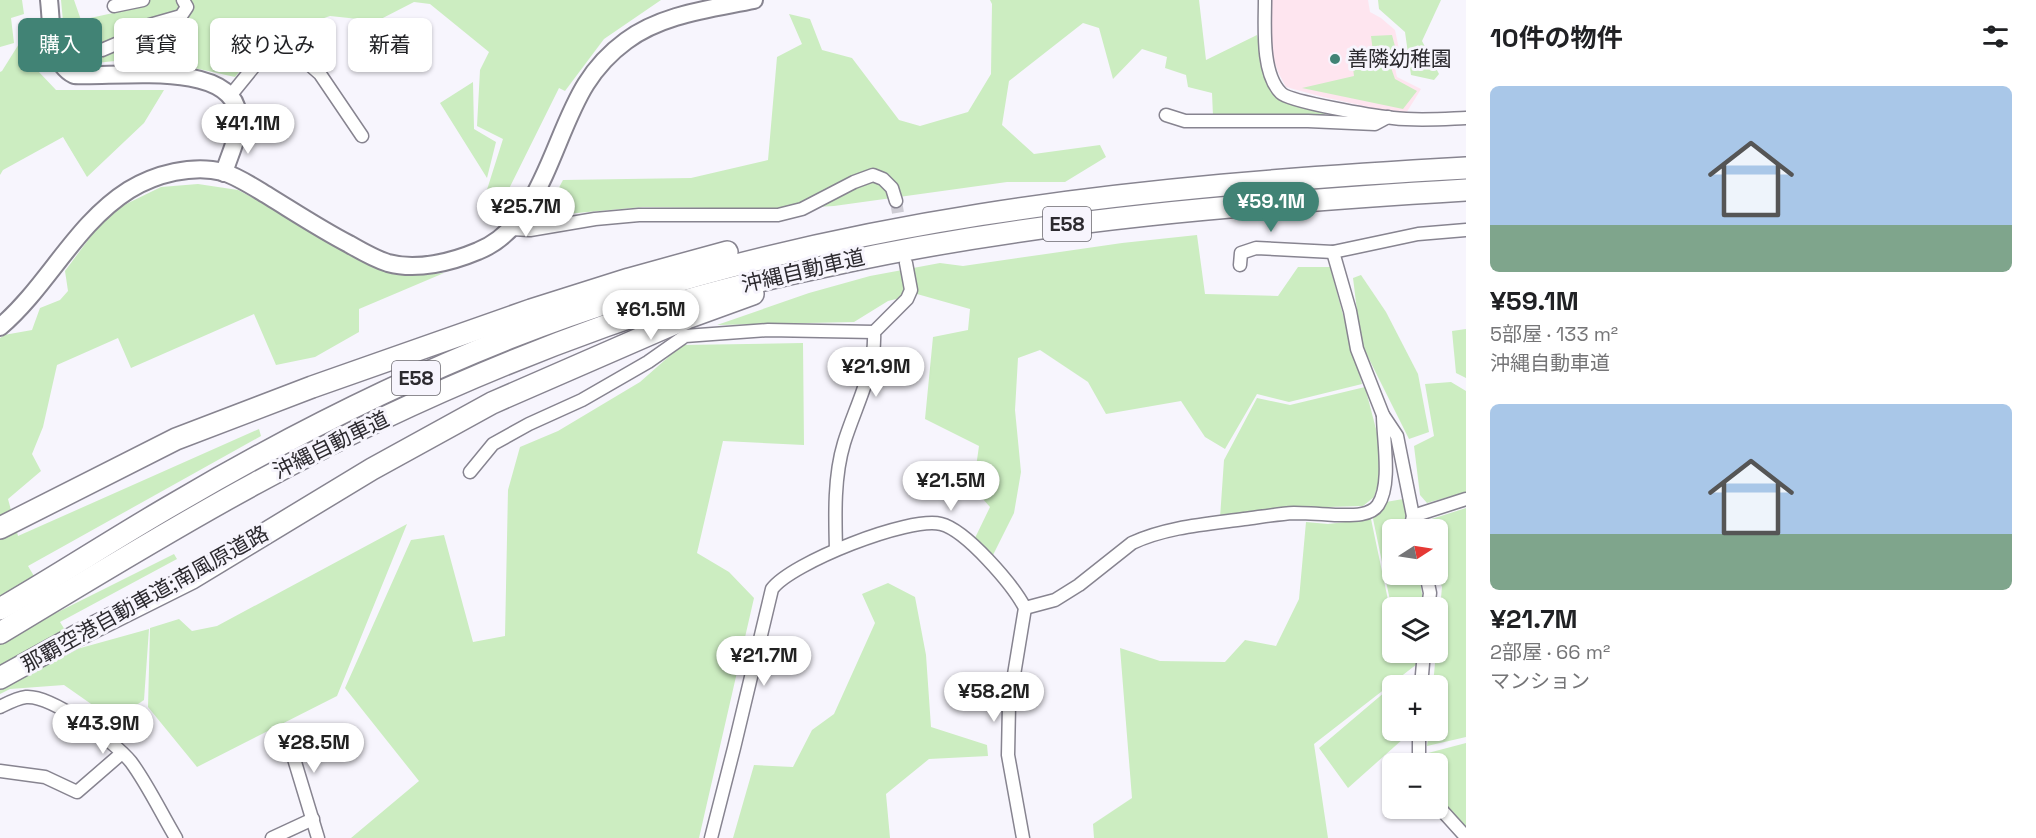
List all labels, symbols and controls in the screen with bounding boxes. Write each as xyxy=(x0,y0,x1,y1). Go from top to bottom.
chip: 購入 xyxy=(18,18,102,72)
chip: 賃貸 xyxy=(114,18,198,72)
chip: 絞り込み xyxy=(210,18,336,72)
chip: 新着 xyxy=(348,18,432,72)
icon: filters xyxy=(1979,20,2012,53)
text: 10件の物件 xyxy=(1490,21,1623,55)
place label: 善隣幼稚園 xyxy=(1347,45,1452,72)
marker: 善隣幼稚園 xyxy=(1328,52,1342,66)
pin: ¥41.1M xyxy=(199,104,297,155)
text: ¥41.1M xyxy=(216,110,281,136)
icon: home xyxy=(1697,125,1805,233)
pin: ¥59.1M xyxy=(1222,182,1320,233)
pin: ¥25.7M xyxy=(477,187,575,238)
text: ¥59.1M xyxy=(1237,188,1305,214)
text: ¥25.7M xyxy=(491,193,561,219)
road number: E58 xyxy=(1043,207,1091,241)
street label: 沖縄自動車道 xyxy=(738,243,867,298)
text: ¥59.1M xyxy=(1490,284,1579,318)
pin: ¥61.5M xyxy=(602,290,700,341)
text: ¥61.5M xyxy=(616,296,686,322)
text: 5部屋 · 133 m² xyxy=(1490,321,1618,347)
pin: ¥21.9M xyxy=(827,347,925,398)
text: 沖縄自動車道 xyxy=(1490,350,1610,376)
text: ¥21.9M xyxy=(841,353,911,379)
road number: E58 xyxy=(392,361,440,395)
street label: 沖縄自動車道 xyxy=(268,405,393,484)
icon: home xyxy=(1697,443,1805,551)
pin: ¥21.5M xyxy=(902,461,1000,512)
text: ¥21.5M xyxy=(917,467,985,493)
street label: 那覇空港自動車道;南風原道路 xyxy=(17,519,273,678)
north arrow xyxy=(1382,519,1448,585)
map controls xyxy=(1382,519,1448,819)
button: layers xyxy=(1382,597,1448,663)
text: ¥21.7M xyxy=(1490,602,1578,636)
pin: ¥21.7M xyxy=(715,636,813,687)
text: 2部屋 · 66 m² xyxy=(1490,639,1610,665)
text: ¥21.7M xyxy=(730,642,798,668)
text: マンション xyxy=(1490,668,1590,694)
pin: ¥58.2M xyxy=(945,672,1043,723)
button: + xyxy=(1382,675,1448,741)
text: ¥58.2M xyxy=(958,678,1030,704)
pin: ¥43.9M xyxy=(54,704,152,755)
text: ¥43.9M xyxy=(66,710,140,736)
pin: ¥28.5M xyxy=(265,723,363,774)
text: ¥28.5M xyxy=(278,729,350,755)
button: − xyxy=(1382,753,1448,819)

